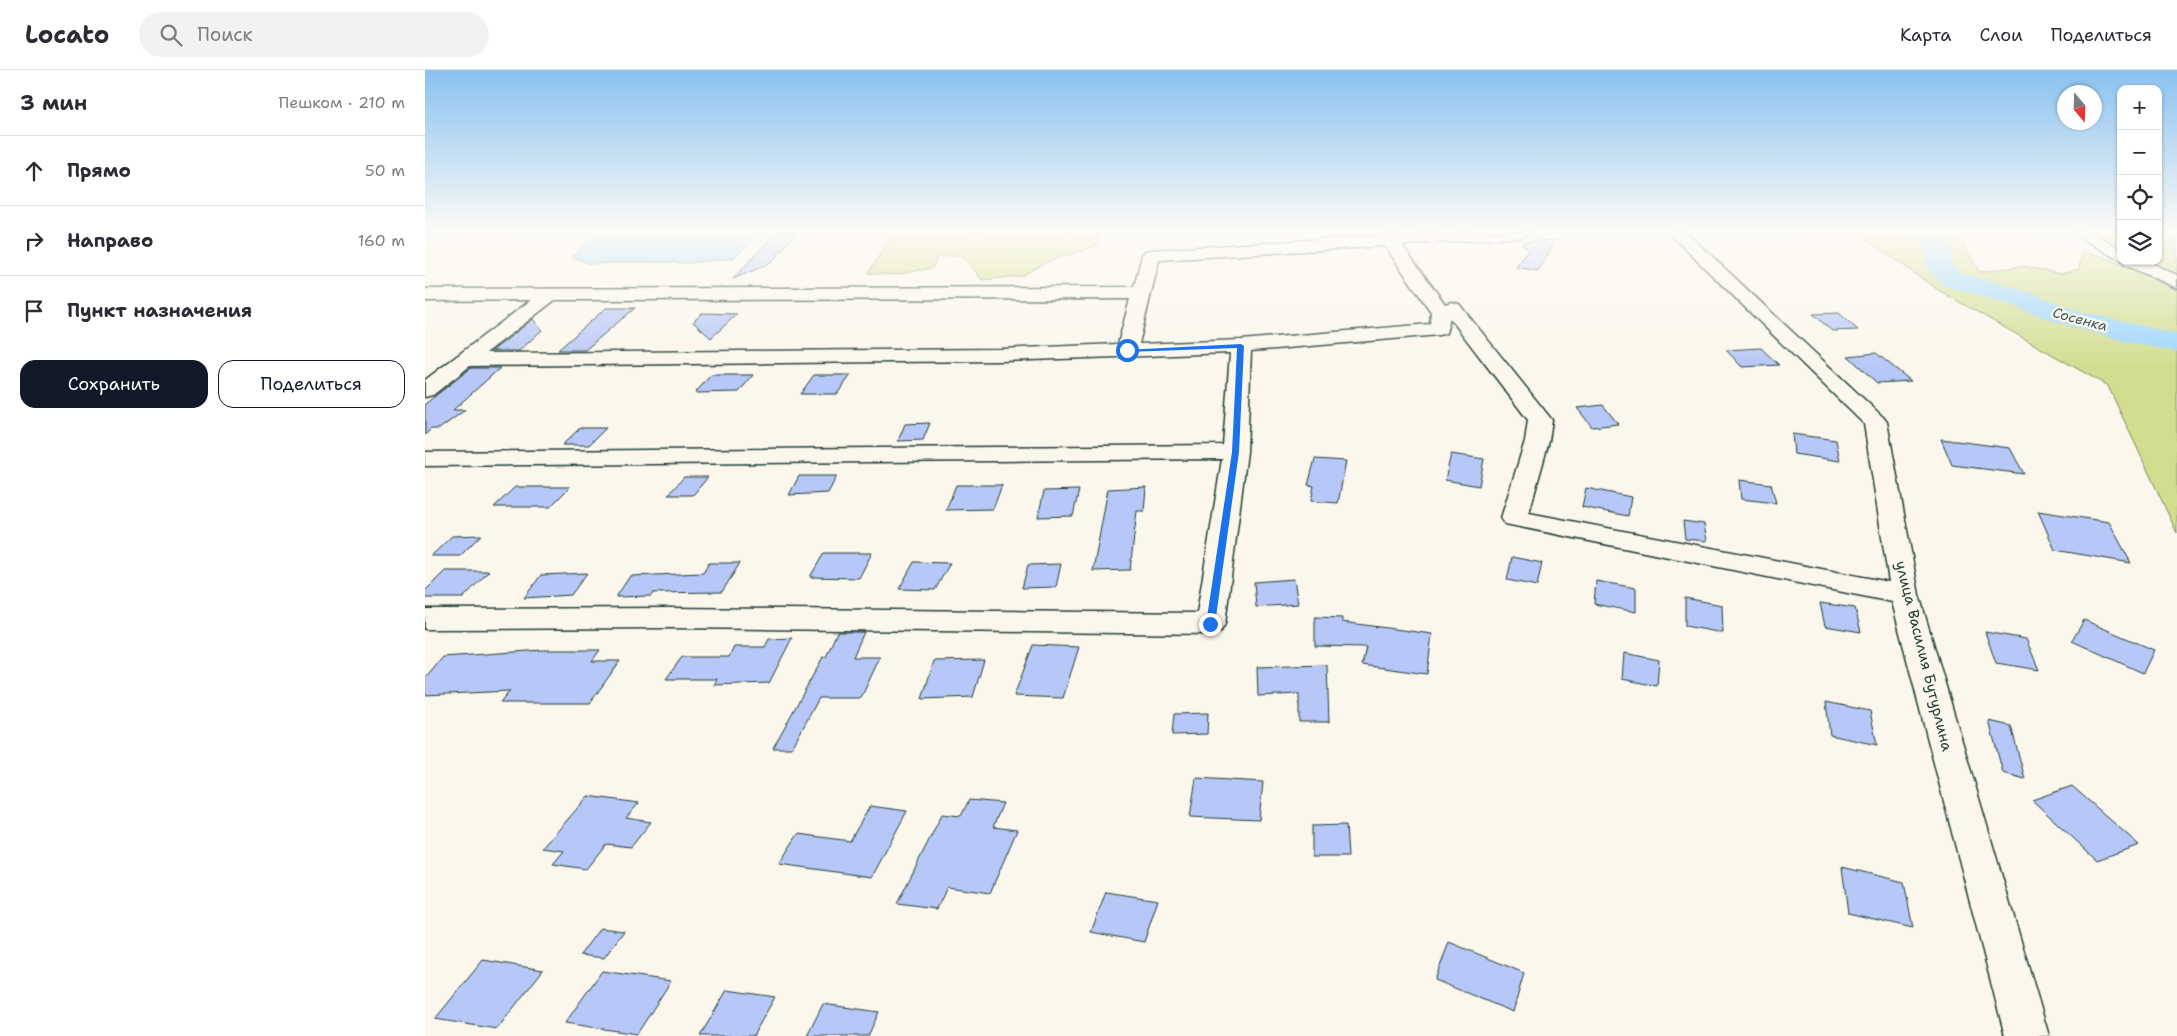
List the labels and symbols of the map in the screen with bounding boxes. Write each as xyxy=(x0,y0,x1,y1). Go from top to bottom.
north arrow xyxy=(2057,85,2102,130)
water label: Сосенка xyxy=(2051,303,2109,335)
route start xyxy=(1116,339,1139,362)
street label: улица Василия Бутурлина xyxy=(1891,559,1958,754)
route end xyxy=(1199,613,1222,636)

